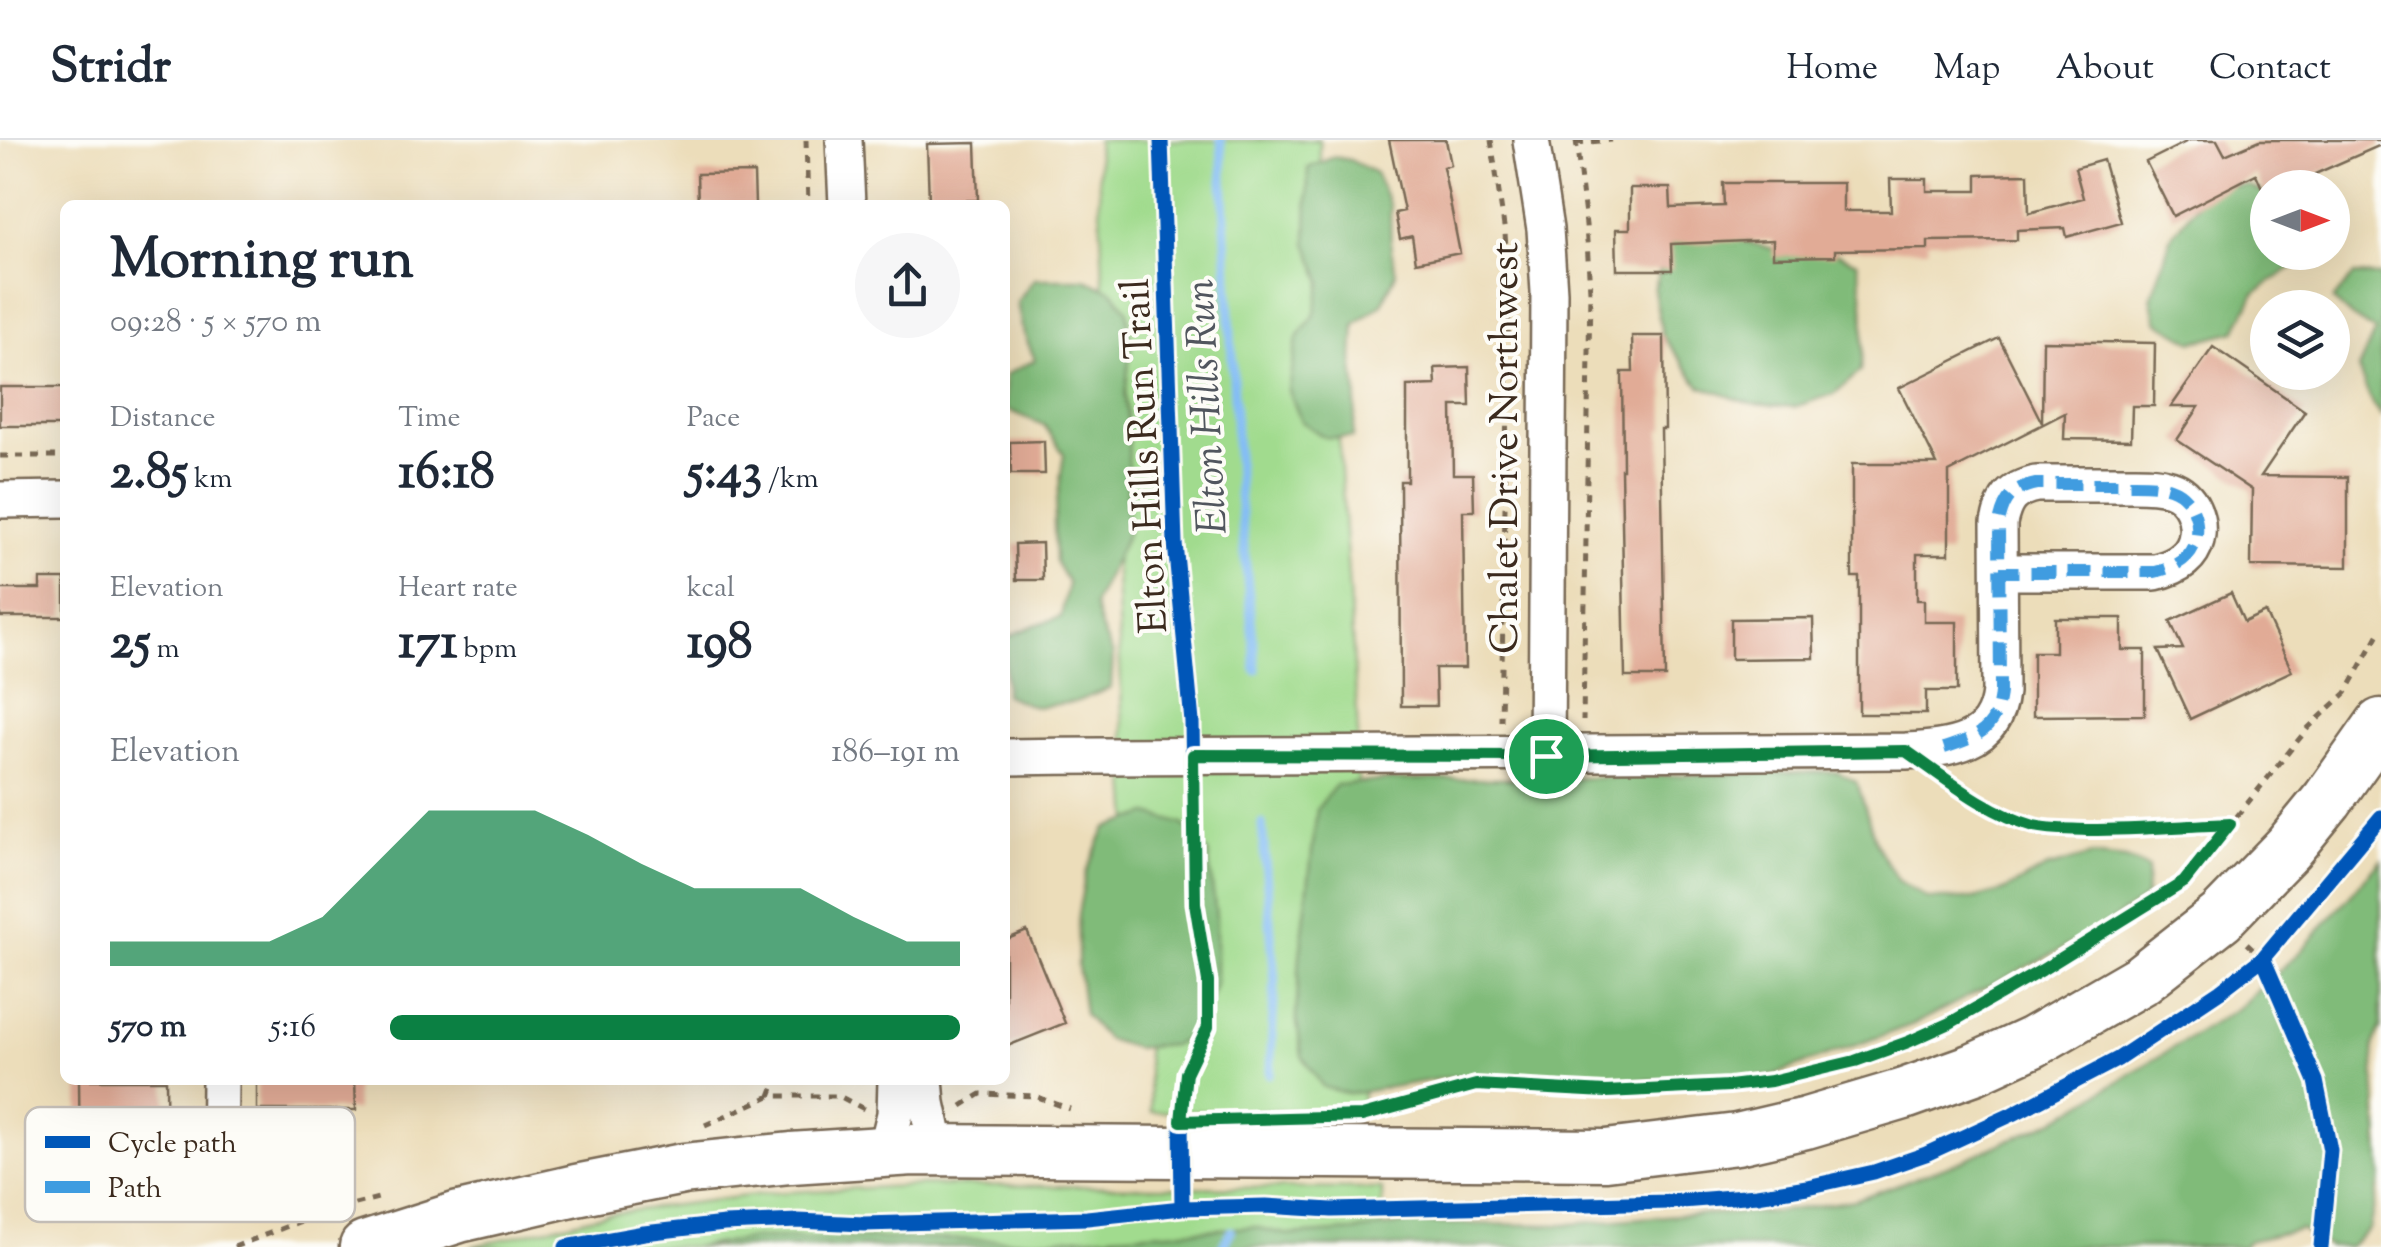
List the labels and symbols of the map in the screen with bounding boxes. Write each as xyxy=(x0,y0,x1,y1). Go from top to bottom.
north arrow xyxy=(2250,170,2350,270)
street label: Chalet Drive Northwest xyxy=(1479,242,1536,654)
street label: Elton Hills Run Trail xyxy=(1110,277,1185,635)
water label: Elton Hills Run xyxy=(1172,277,1246,536)
pin xyxy=(1504,714,1589,799)
legend xyxy=(25,1107,355,1222)
text: Cycle path xyxy=(108,1125,237,1165)
text: Path xyxy=(108,1170,162,1210)

